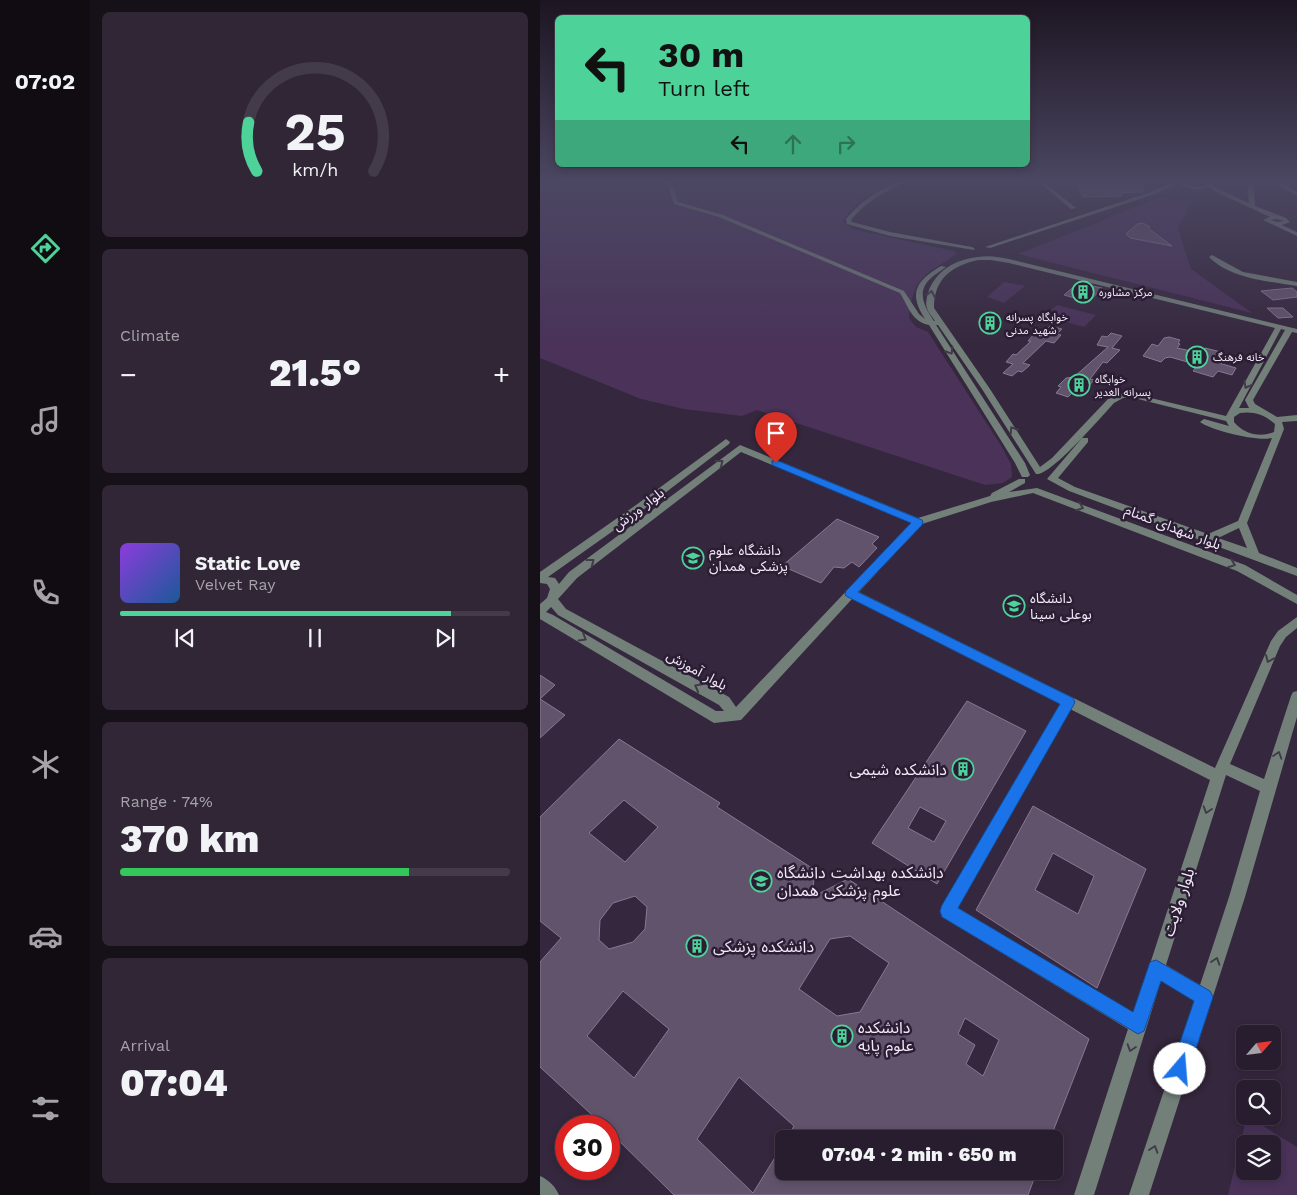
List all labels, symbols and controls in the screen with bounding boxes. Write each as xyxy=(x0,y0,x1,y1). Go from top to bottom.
text: 30 m xyxy=(658,34,744,76)
icon: left xyxy=(575,35,640,100)
text: 07:02 xyxy=(15,69,75,94)
text: Turn left xyxy=(658,76,750,101)
text: 25 xyxy=(284,102,346,163)
icon: left xyxy=(726,130,754,158)
icon: ahead xyxy=(779,130,807,158)
icon: right xyxy=(832,130,860,158)
text: km/h xyxy=(292,159,338,180)
icon: directions xyxy=(28,231,63,266)
building icon: مرکز مشاوره xyxy=(1071,280,1095,304)
place label: مرکز مشاوره xyxy=(1099,286,1153,299)
one-way arrow xyxy=(926,289,936,298)
building icon: خوابگاه پسرانه شهید مدنی xyxy=(978,311,1002,335)
place label: خوابگاه پسرانه شهید مدنی xyxy=(1006,311,1068,337)
text: Climate xyxy=(120,326,180,345)
building icon: خانه فرهنگ xyxy=(1185,345,1209,369)
one-way arrow xyxy=(944,346,954,355)
text: 21.5° xyxy=(269,351,361,395)
place label: خانه فرهنگ xyxy=(1213,351,1265,364)
text: − xyxy=(120,358,137,391)
text: + xyxy=(493,358,510,391)
building icon: خوابگاه پسرانه الغدیر xyxy=(1067,373,1091,397)
place label: خوابگاه پسرانه الغدیر xyxy=(1094,373,1151,400)
one-way arrow xyxy=(1243,379,1253,388)
icon: music xyxy=(28,403,63,438)
pin xyxy=(755,412,797,463)
icon: arrive xyxy=(762,419,790,447)
one-way arrow xyxy=(1010,427,1020,436)
one-way arrow xyxy=(715,460,724,469)
street label: بلوار ورزش xyxy=(609,484,668,535)
one-way arrow xyxy=(1075,501,1083,511)
street label: بلوار شهدای گمنام xyxy=(1122,501,1224,556)
place label: دانشگاه علوم پزشکی همدان xyxy=(709,542,788,576)
school or university icon: دانشگاه علوم پزشکی همدان xyxy=(681,546,705,570)
text: Static Love xyxy=(195,552,300,575)
one-way arrow xyxy=(1227,558,1236,568)
one-way arrow xyxy=(585,559,594,567)
icon: phone xyxy=(28,575,63,610)
text: Velvet Ray xyxy=(195,575,275,594)
place label: دانشگاه بوعلی سینا xyxy=(1030,590,1092,623)
school or university icon: دانشگاه بوعلی سینا xyxy=(1002,594,1026,618)
icon: previous xyxy=(171,624,199,652)
icon: pause xyxy=(301,624,329,652)
icon: next xyxy=(431,624,459,652)
one-way arrow xyxy=(577,632,586,642)
street label: بلوار آموزش xyxy=(663,647,730,694)
one-way arrow xyxy=(1264,654,1275,663)
one-way arrow xyxy=(694,683,703,693)
icon: climate xyxy=(28,747,63,782)
one-way arrow xyxy=(1272,752,1282,760)
building icon: دانشکده شیمی xyxy=(951,757,975,781)
place label: دانشکده شیمی xyxy=(850,760,947,779)
text: Range · 74% xyxy=(120,792,213,811)
one-way arrow xyxy=(1203,805,1213,813)
text: 370 km xyxy=(120,817,259,861)
place label: دانشکده بهداشت دانشگاه علوم پزشکی همدان xyxy=(777,863,944,903)
street label: بلوار ولایت xyxy=(1159,866,1198,939)
school or university icon: دانشکده بهداشت دانشگاه علوم پزشکی همدان xyxy=(749,869,773,893)
icon: car xyxy=(28,919,63,954)
building icon: دانشکده پزشکی xyxy=(685,934,709,958)
place label: دانشکده پزشکی xyxy=(713,937,814,957)
one-way arrow xyxy=(1210,957,1220,966)
place label: دانشکده علوم پایه xyxy=(858,1018,914,1058)
building icon: دانشکده علوم پایه xyxy=(830,1024,854,1048)
north arrow xyxy=(1236,1025,1281,1070)
map controls xyxy=(1236,1025,1281,1180)
text: Arrival xyxy=(120,1036,170,1055)
position arrow xyxy=(1153,1042,1205,1094)
one-way arrow xyxy=(1127,1043,1137,1051)
text: 07:04 xyxy=(120,1061,228,1105)
button: search xyxy=(1236,1080,1281,1125)
icon: filters xyxy=(28,1091,63,1126)
speed limit sign: 30 xyxy=(555,1115,620,1180)
button: layers xyxy=(1236,1135,1281,1180)
text: 07:04 · 2 min · 650 m xyxy=(821,1143,1017,1166)
one-way arrow xyxy=(1149,1145,1159,1153)

